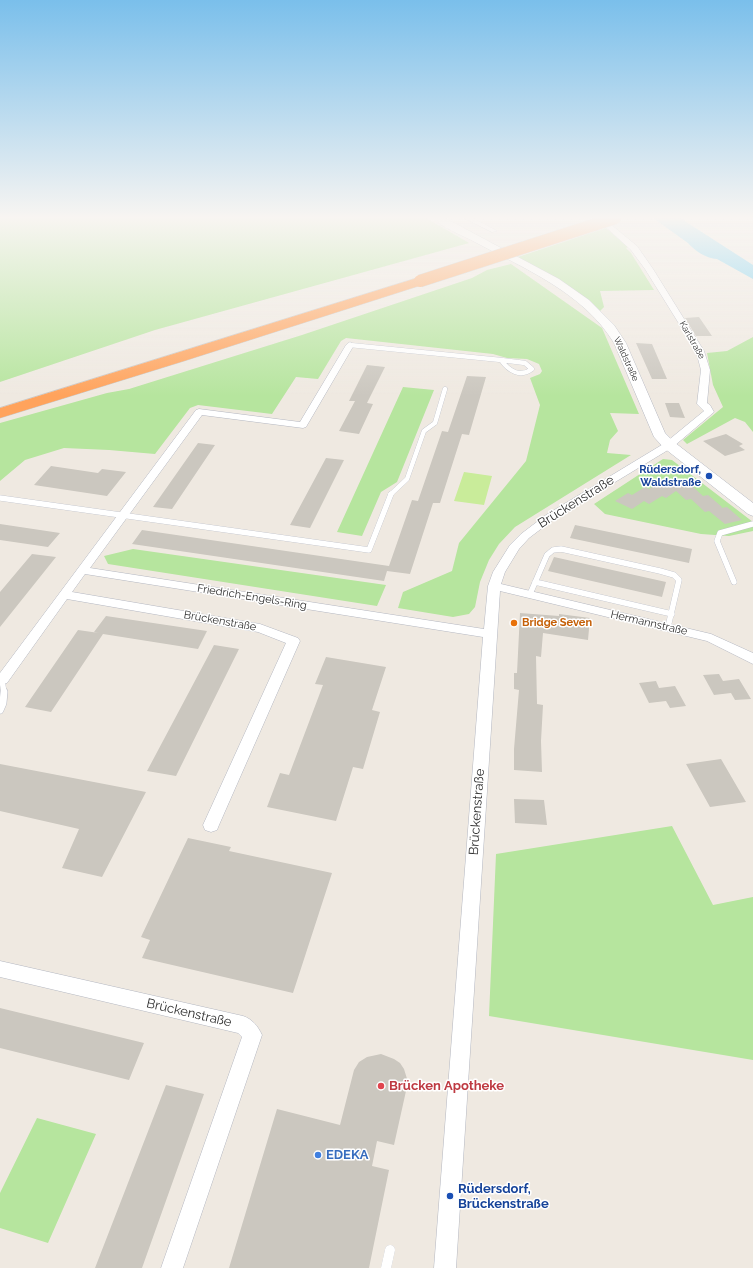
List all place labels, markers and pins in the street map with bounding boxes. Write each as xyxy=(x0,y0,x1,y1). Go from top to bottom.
place label: Rüdersdorf, Waldstraße xyxy=(639,463,701,489)
marker: Rüdersdorf, Waldstraße xyxy=(704,471,714,481)
place label: Bridge Seven xyxy=(522,616,592,630)
marker: Bridge Seven xyxy=(509,618,519,628)
place label: Brücken Apotheke xyxy=(389,1078,504,1094)
marker: Brücken Apotheke xyxy=(376,1081,386,1091)
place label: EDEKA xyxy=(326,1147,368,1163)
marker: EDEKA xyxy=(313,1150,323,1160)
place label: Rüdersdorf, Brückenstraße xyxy=(458,1181,549,1212)
marker: Rüdersdorf, Brückenstraße xyxy=(445,1191,455,1201)

